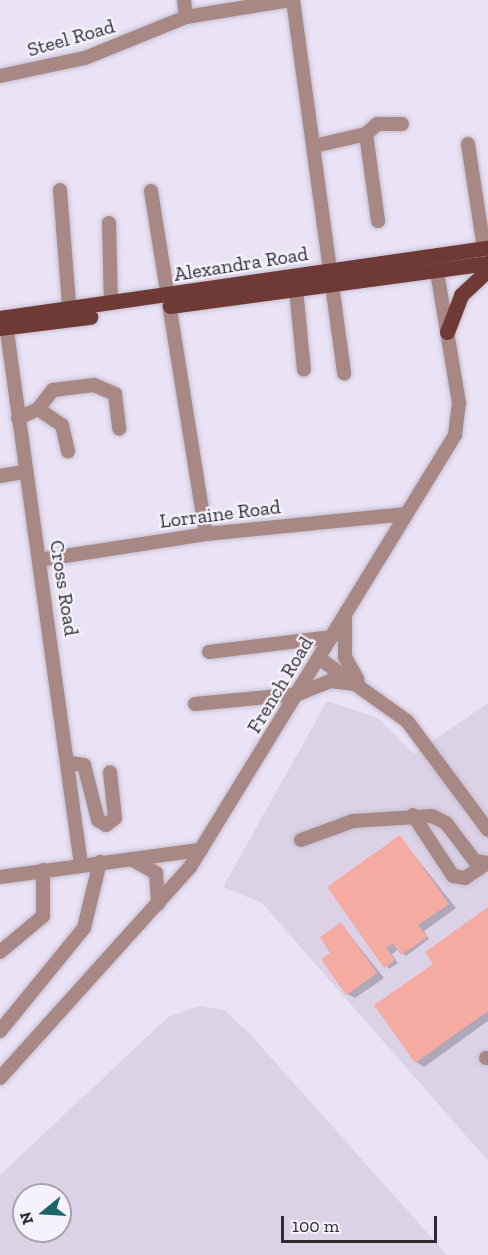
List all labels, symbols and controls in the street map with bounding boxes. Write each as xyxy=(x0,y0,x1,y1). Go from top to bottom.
street label: Steel Road xyxy=(25,14,117,62)
street label: Alexandra Road xyxy=(172,242,310,286)
street label: Lorraine Road xyxy=(158,495,282,533)
street label: Cross Road xyxy=(45,538,83,638)
street label: French Road xyxy=(242,632,318,738)
north arrow xyxy=(12,1183,72,1243)
scale bar xyxy=(284,1204,440,1242)
text: N xyxy=(15,1209,37,1227)
text: 100 m xyxy=(292,1215,339,1237)

